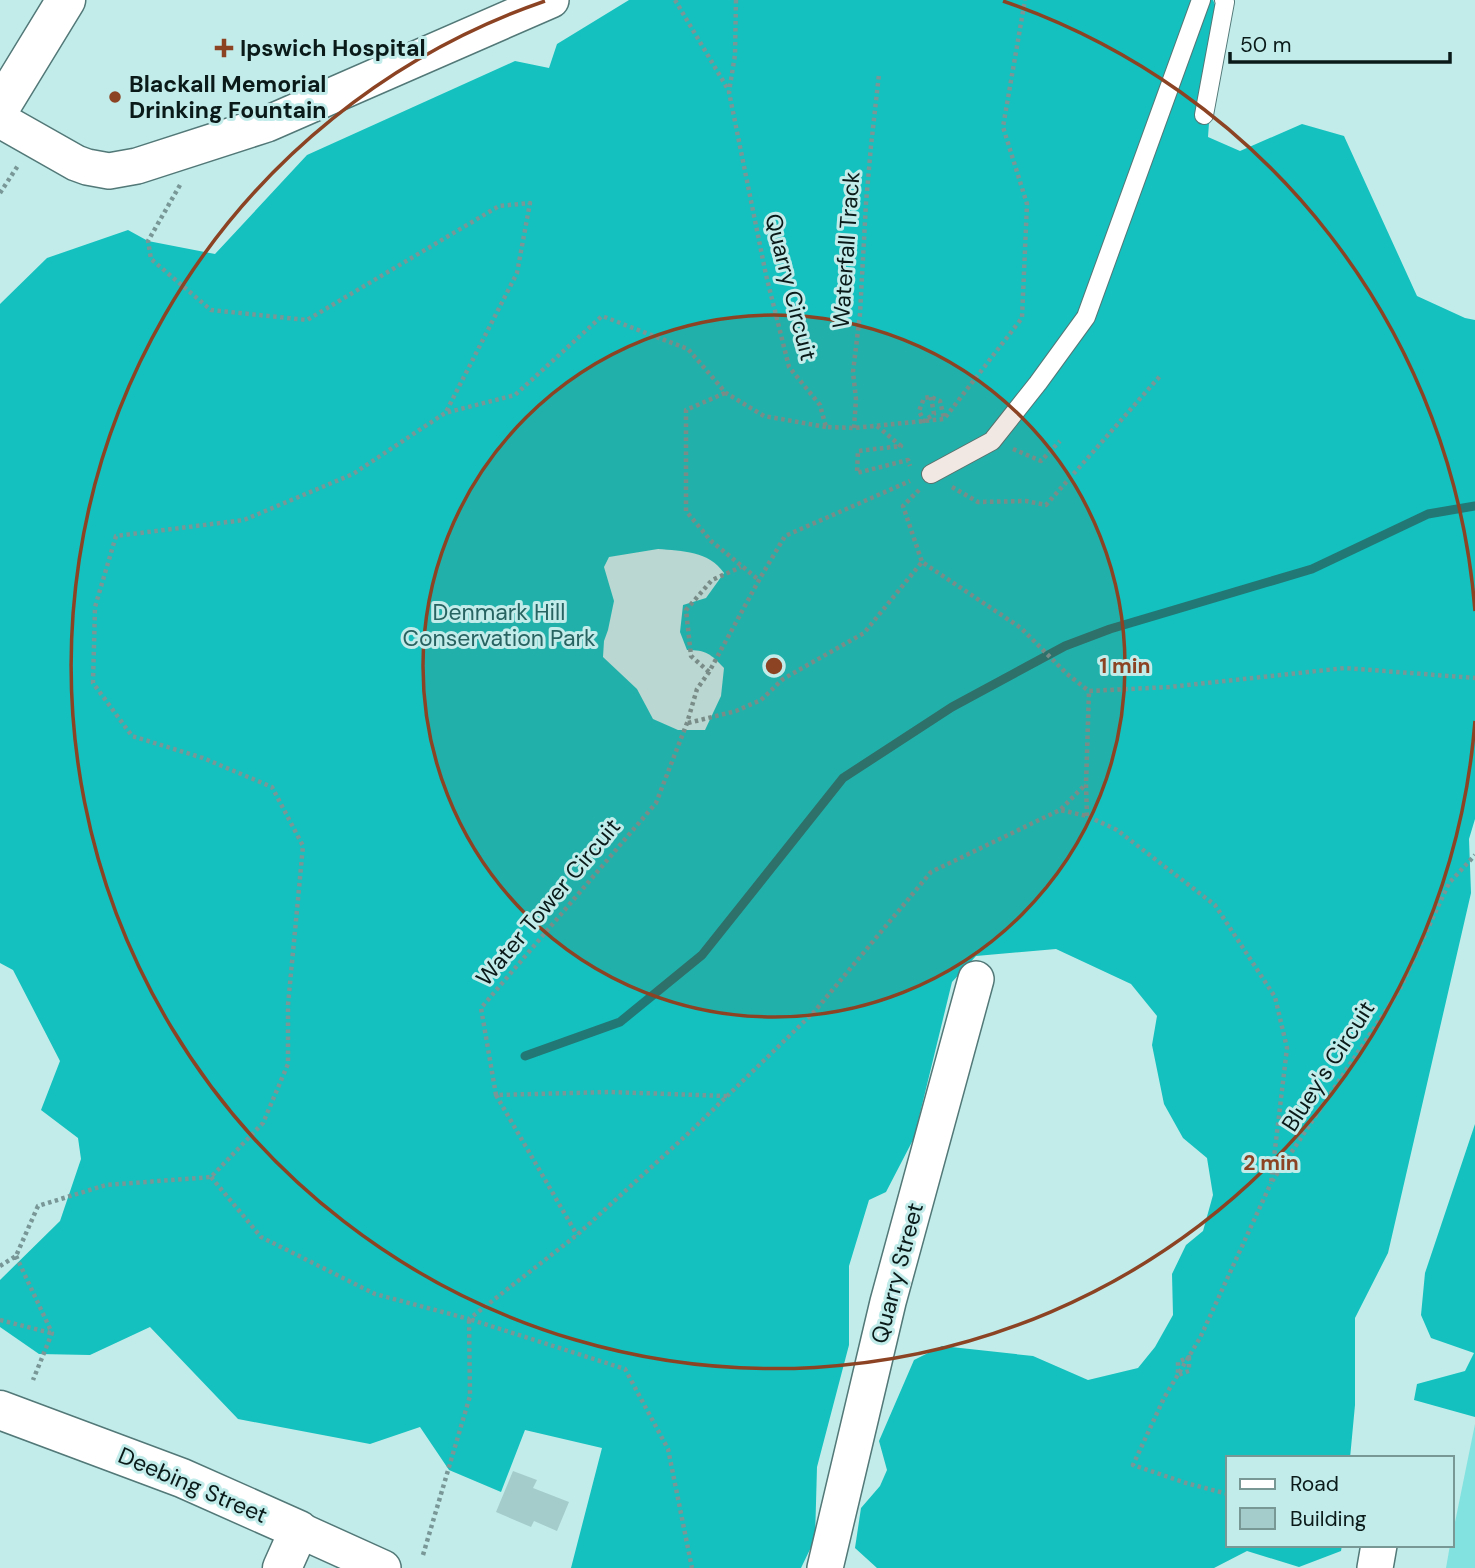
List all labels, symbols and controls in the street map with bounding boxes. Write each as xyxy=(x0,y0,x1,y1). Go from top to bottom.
scale bar xyxy=(1230,21,1450,65)
text: 50 m xyxy=(1240,31,1291,59)
place label: Ipswich Hospital xyxy=(240,33,426,63)
marker: Ipswich Hospital xyxy=(214,38,234,58)
place label: Blackall Memorial Drinking Fountain xyxy=(129,69,327,125)
marker: Blackall Memorial Drinking Fountain xyxy=(107,89,123,105)
street label: Waterfall Track xyxy=(826,170,866,329)
street label: Quarry Circuit xyxy=(758,210,824,364)
park label: Denmark Hill Conservation Park xyxy=(402,597,596,653)
text: 1 min xyxy=(1099,652,1151,680)
centre of rings xyxy=(762,654,786,678)
street label: Water Tower Circuit xyxy=(469,812,627,992)
street label: Bluey's Circuit xyxy=(1275,995,1381,1137)
text: 2 min xyxy=(1243,1149,1299,1177)
street label: Quarry Street xyxy=(864,1199,930,1347)
street label: Deebing Street xyxy=(114,1440,272,1530)
legend xyxy=(1226,1456,1454,1547)
text: Road xyxy=(1290,1470,1339,1498)
text: Building xyxy=(1290,1505,1367,1533)

